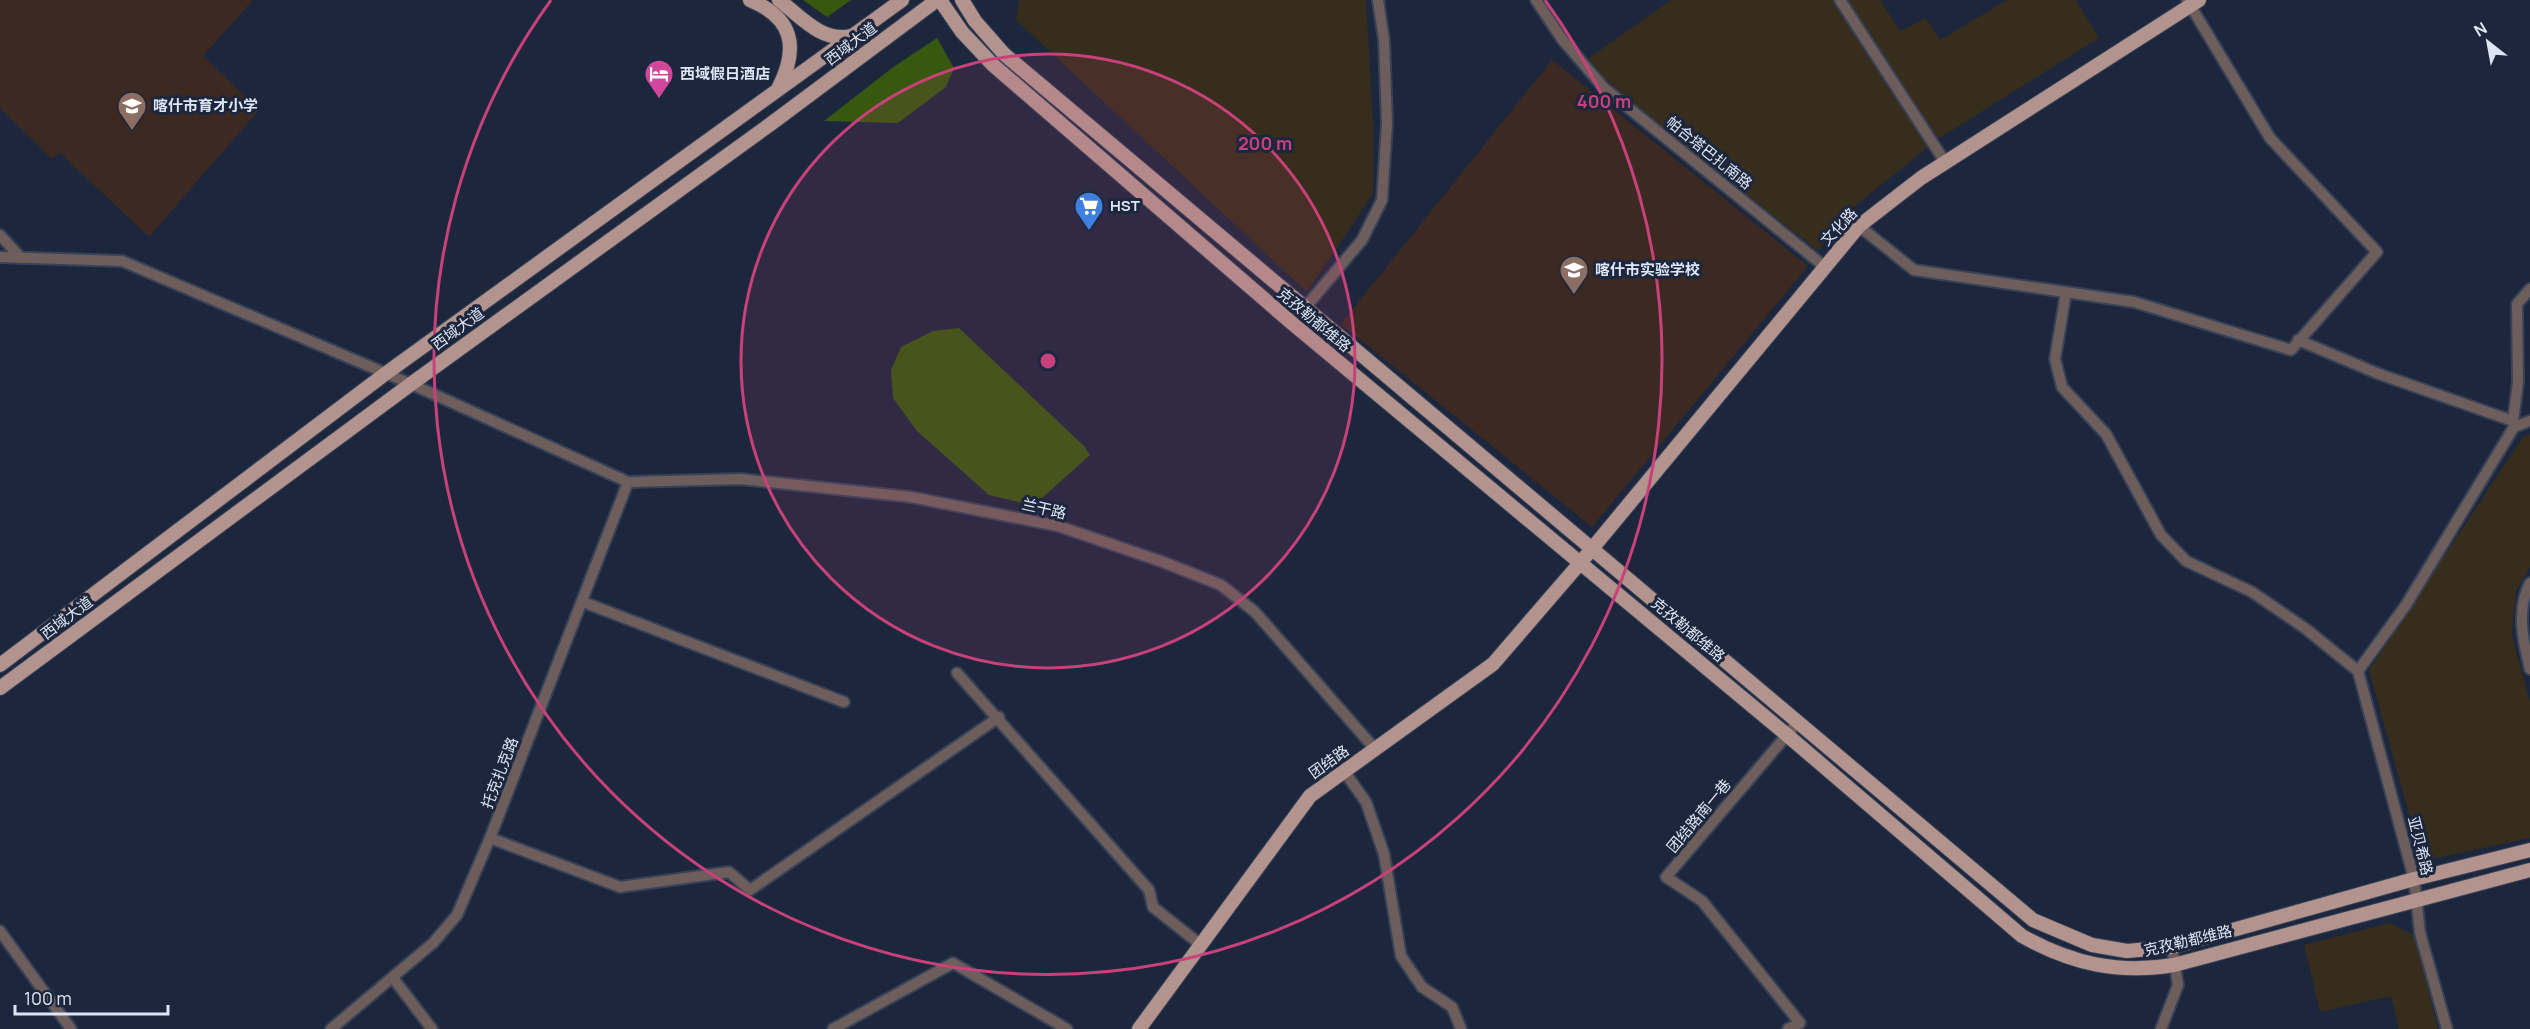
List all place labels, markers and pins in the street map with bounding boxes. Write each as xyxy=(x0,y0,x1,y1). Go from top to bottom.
hotel icon: 西域假日酒店 xyxy=(643,58,675,100)
place label: 西域假日酒店 xyxy=(680,63,770,84)
school or university icon: 喀什市育才小学 xyxy=(116,90,148,132)
place label: 喀什市育才小学 xyxy=(153,95,258,116)
supermarket icon: HST xyxy=(1073,190,1105,232)
place label: HST xyxy=(1110,195,1140,216)
school or university icon: 喀什市实验学校 xyxy=(1558,254,1590,296)
place label: 喀什市实验学校 xyxy=(1595,259,1700,280)
centre of rings xyxy=(1038,351,1058,371)

